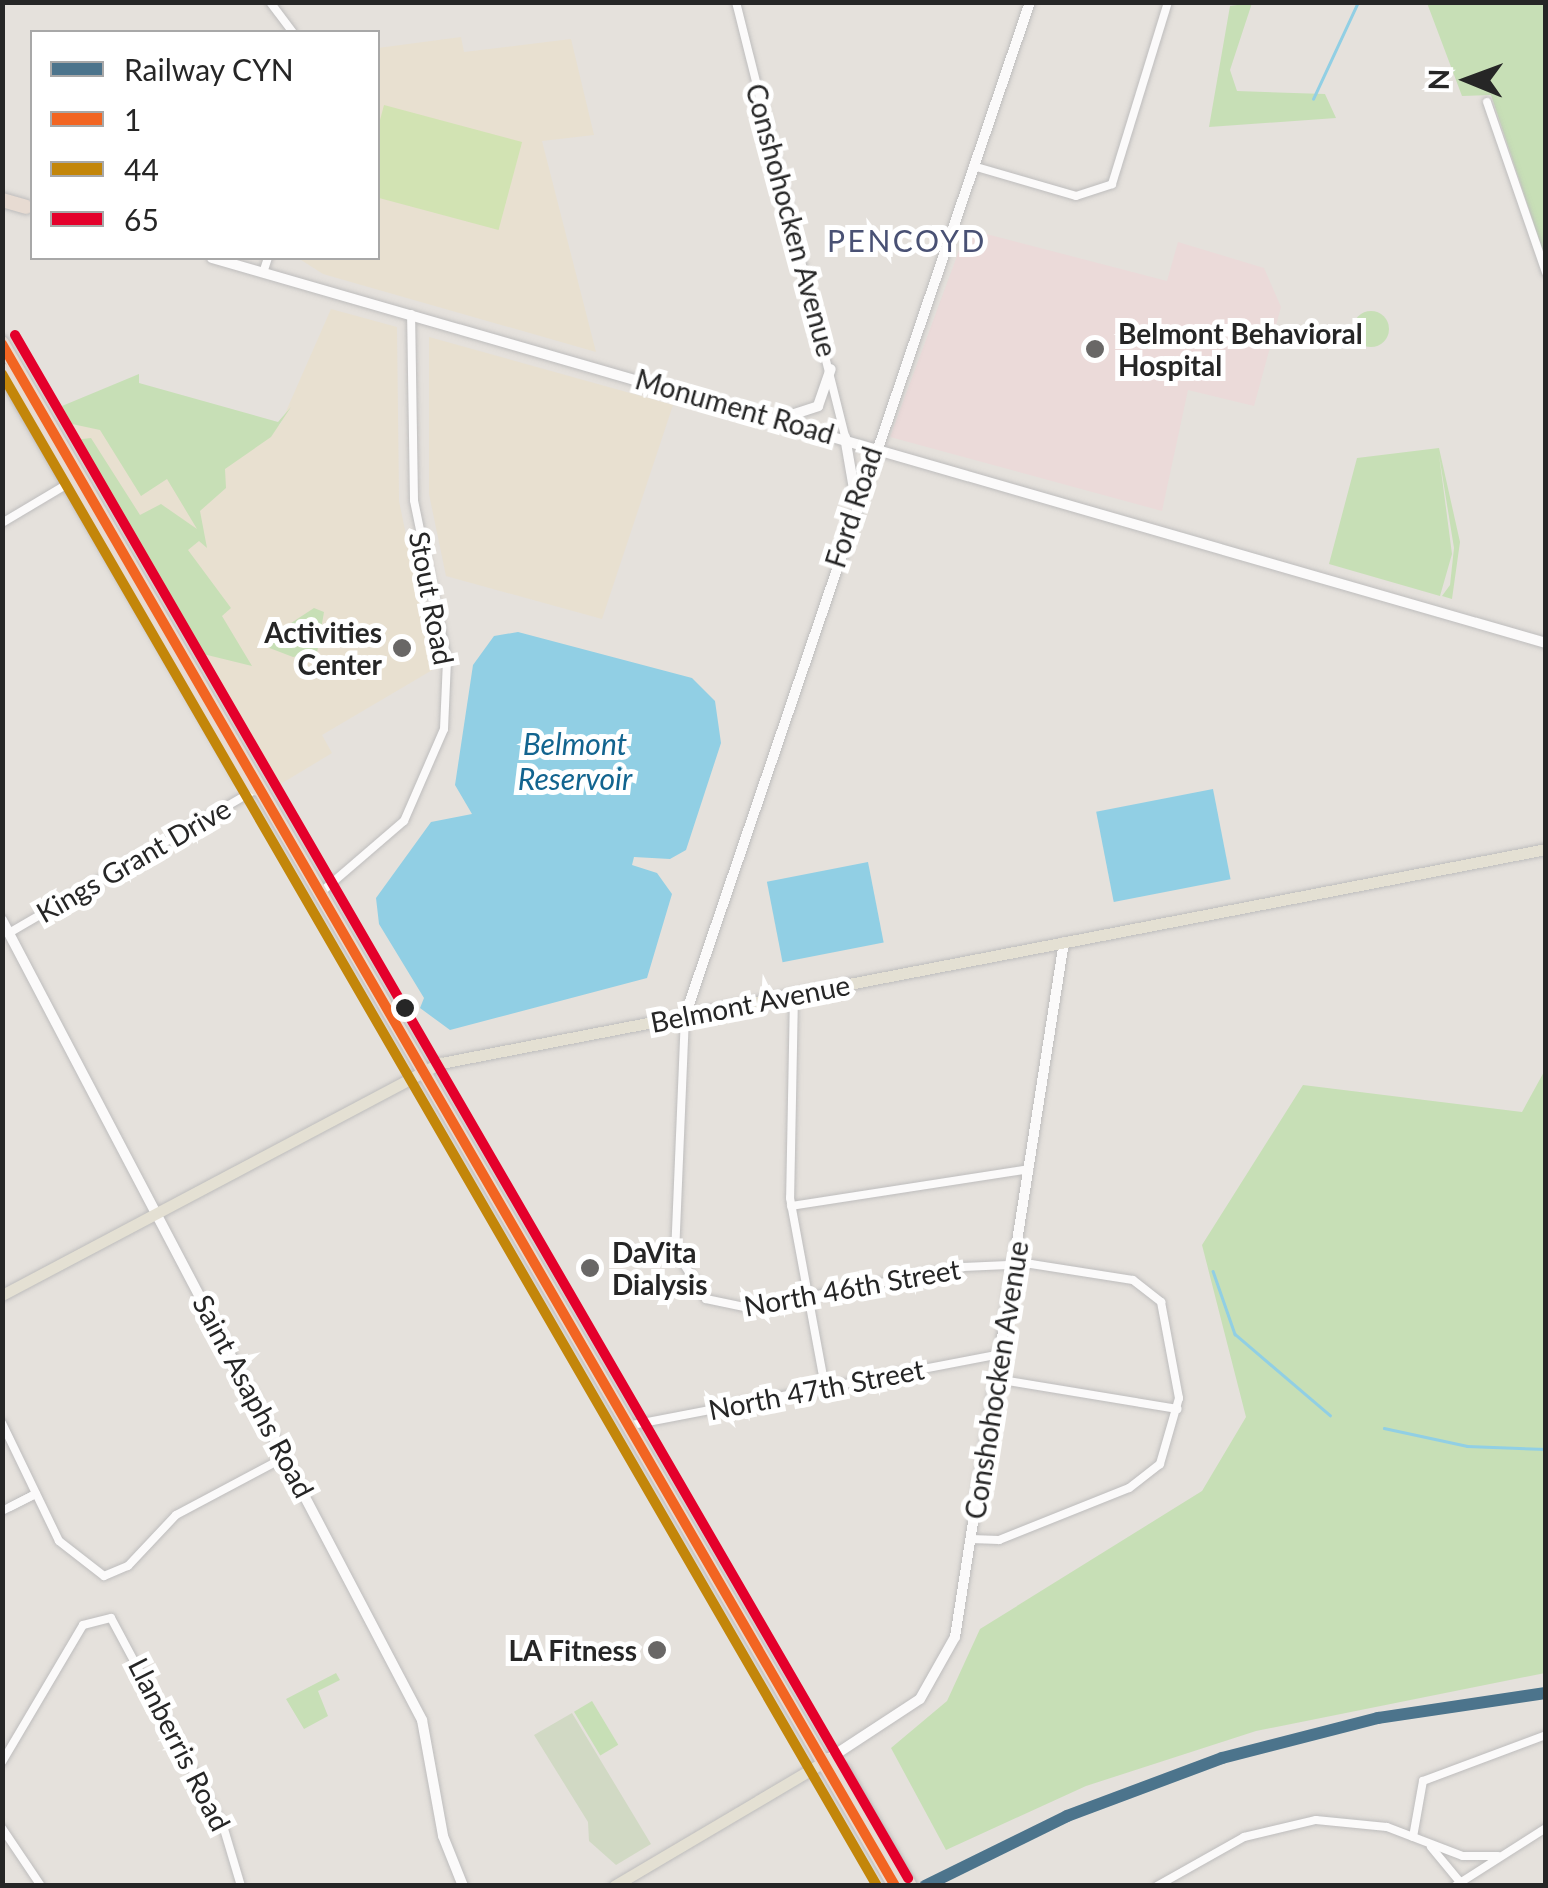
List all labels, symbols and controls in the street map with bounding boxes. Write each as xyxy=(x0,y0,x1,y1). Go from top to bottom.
legend xyxy=(30,30,380,260)
north arrow xyxy=(1418,30,1518,130)
text: Railway CYN xyxy=(124,51,294,87)
text: N xyxy=(1421,68,1455,91)
street label: Conshohocken Avenue xyxy=(739,79,845,361)
text: 1 xyxy=(124,101,141,137)
text: 44 xyxy=(124,151,159,187)
text: 65 xyxy=(124,201,159,237)
district label: PENCOYD xyxy=(827,222,987,258)
place label: Belmont Behavioral Hospital xyxy=(1118,316,1363,382)
marker: Belmont Behavioral Hospital xyxy=(1082,336,1108,362)
street label: Monument Road xyxy=(632,362,838,450)
street label: Ford Road xyxy=(818,442,888,572)
street label: Stout Road xyxy=(403,528,461,668)
place label: Activities Center xyxy=(264,615,382,681)
marker: Activities Center xyxy=(391,637,413,659)
water label: Belmont Reservoir xyxy=(518,725,632,796)
street label: Kings Grant Drive xyxy=(30,791,236,929)
street label: Belmont Avenue xyxy=(647,967,853,1039)
unlabelled marker xyxy=(395,998,415,1018)
place label: DaVita Dialysis xyxy=(612,1235,708,1301)
street label: Conshohocken Avenue xyxy=(957,1238,1035,1522)
street label: North 46th Street xyxy=(741,1251,963,1323)
marker: DaVita Dialysis xyxy=(577,1255,603,1281)
street label: Saint Asaphs Road xyxy=(186,1288,322,1504)
street label: North 47th Street xyxy=(705,1352,927,1426)
place label: LA Fitness xyxy=(508,1633,637,1667)
marker: LA Fitness xyxy=(646,1639,668,1661)
street label: Llanberris Road xyxy=(122,1652,238,1836)

